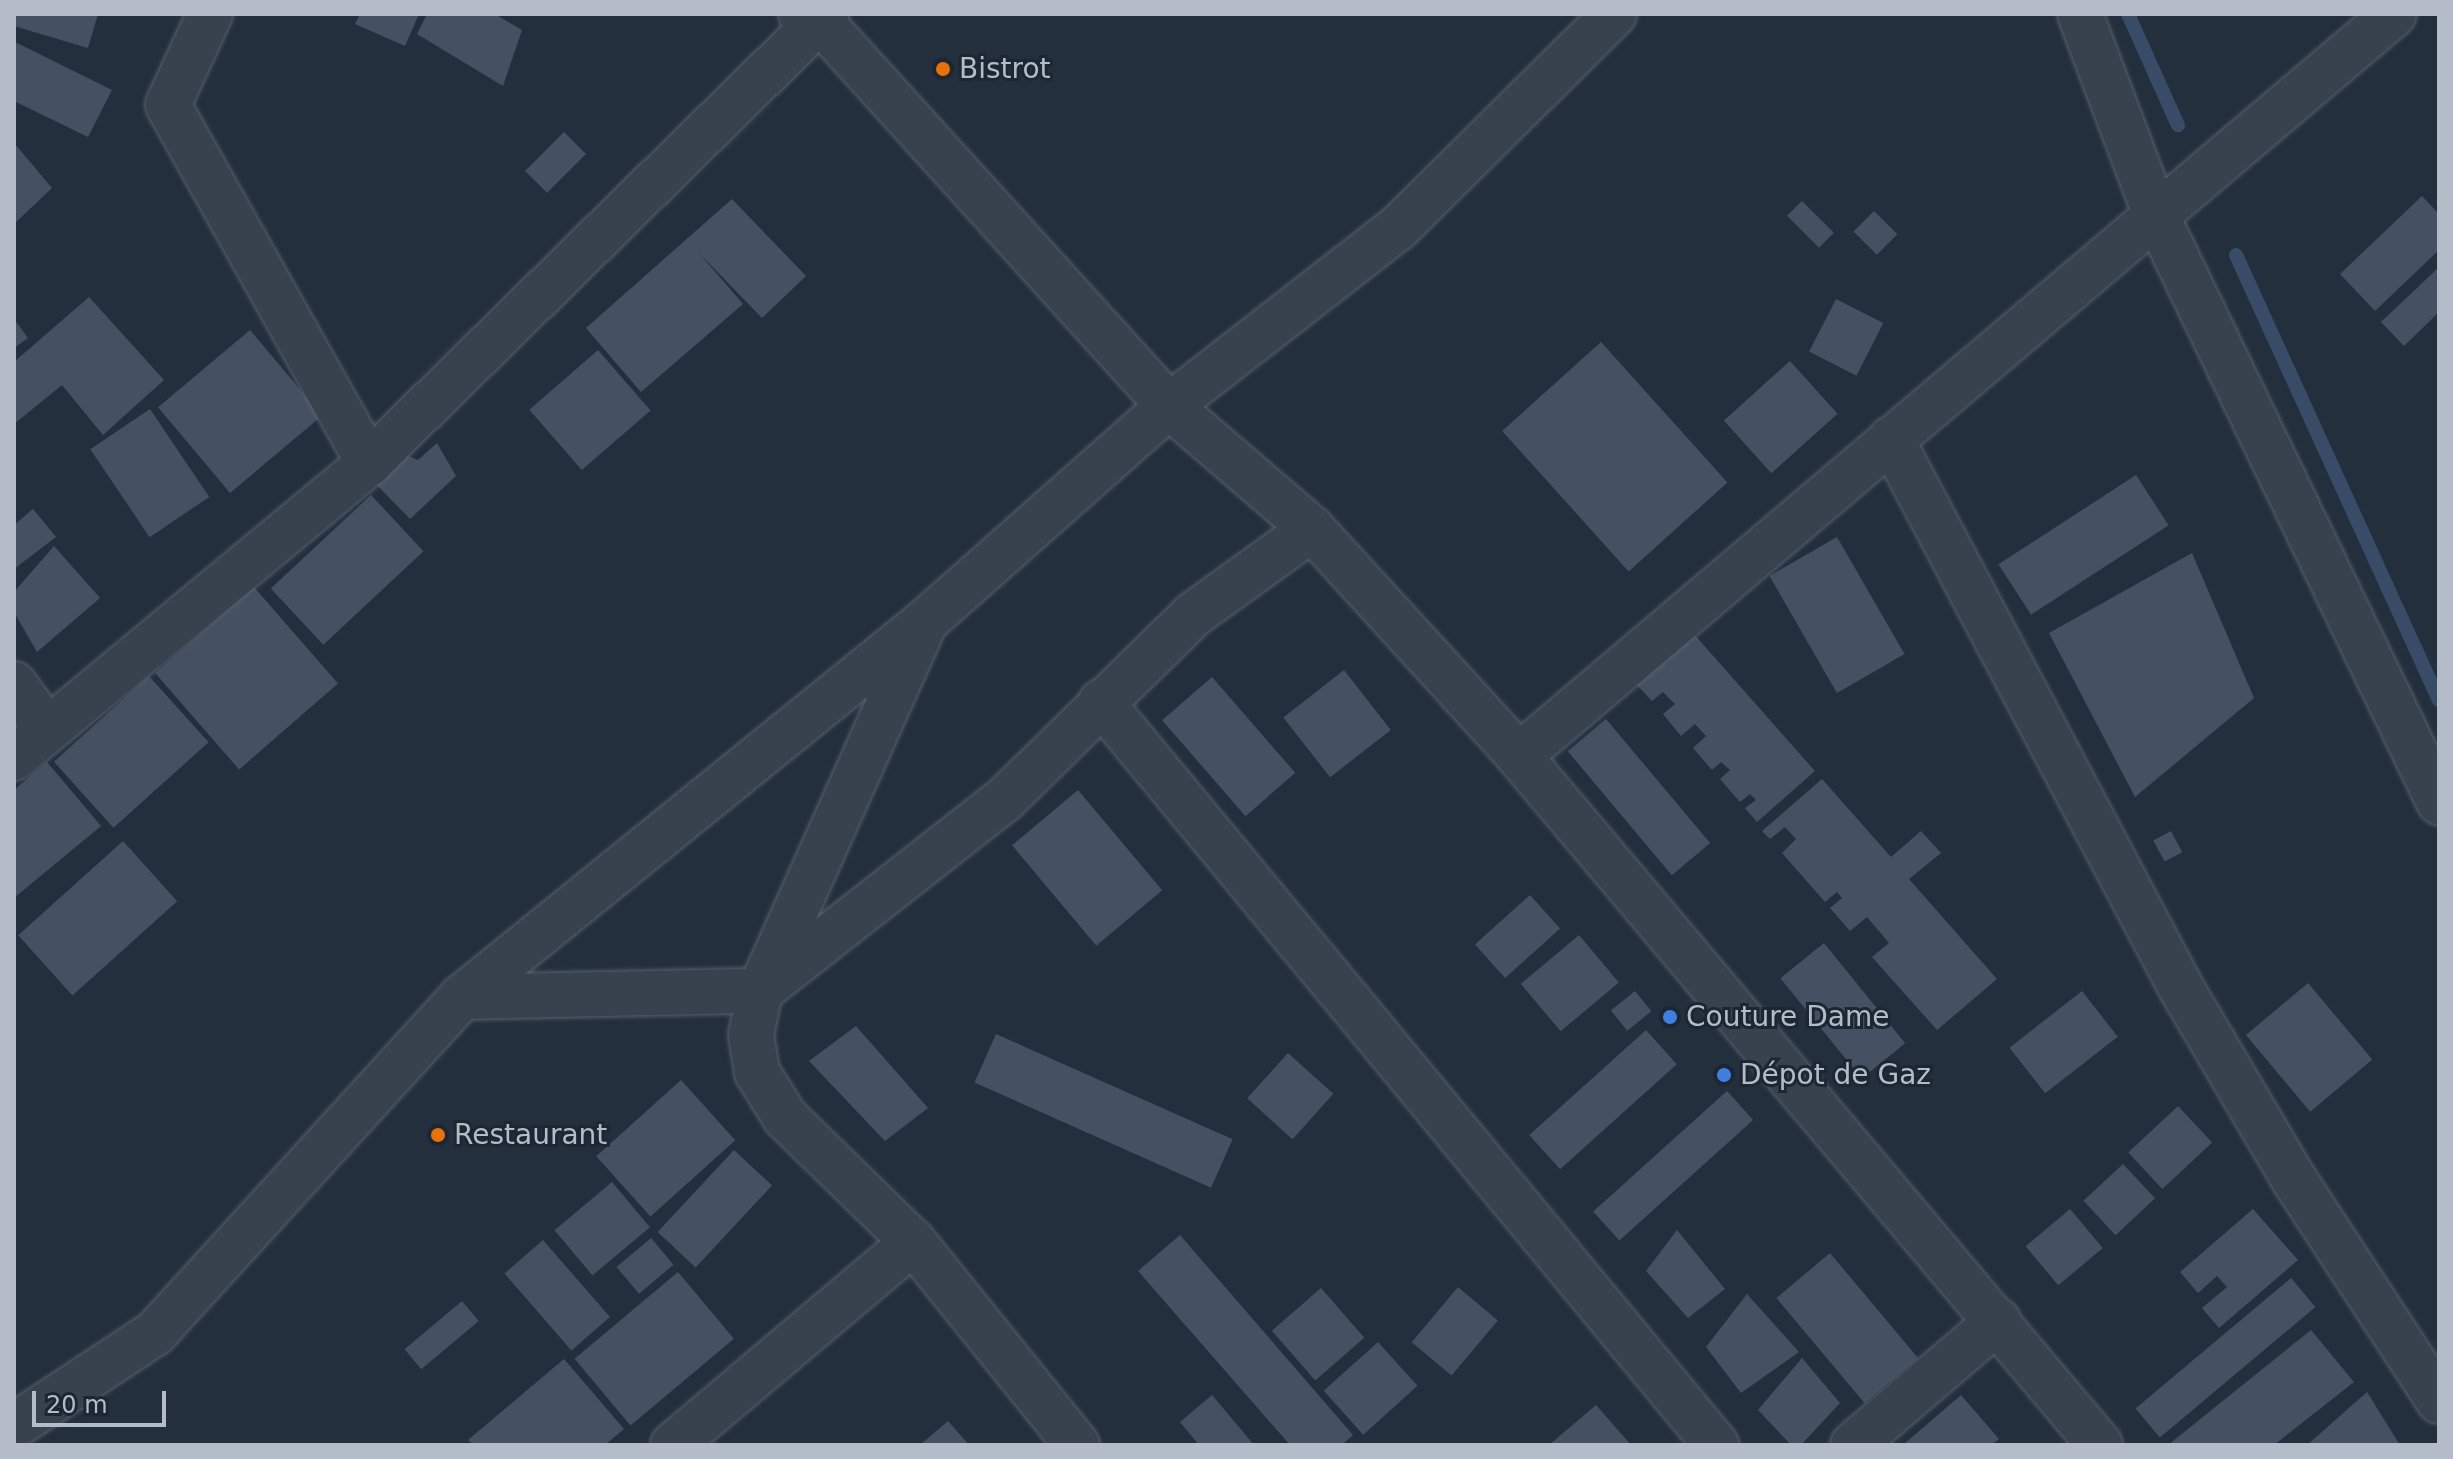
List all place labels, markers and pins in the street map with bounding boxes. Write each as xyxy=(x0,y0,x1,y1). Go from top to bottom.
place label: Bistrot xyxy=(959,52,1051,86)
marker: Bistrot xyxy=(934,60,952,78)
place label: Couture Dame xyxy=(1686,1000,1889,1034)
marker: Couture Dame xyxy=(1661,1008,1679,1026)
place label: Dépot de Gaz xyxy=(1740,1058,1931,1092)
marker: Dépot de Gaz xyxy=(1715,1066,1733,1084)
place label: Restaurant xyxy=(454,1118,607,1152)
marker: Restaurant xyxy=(429,1126,447,1144)

